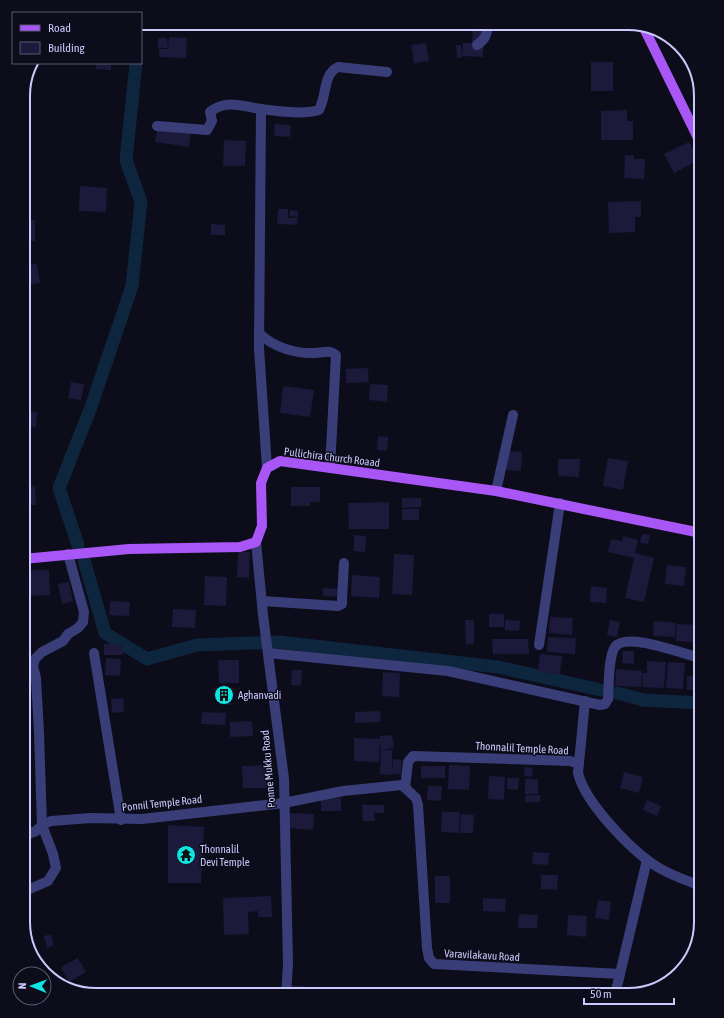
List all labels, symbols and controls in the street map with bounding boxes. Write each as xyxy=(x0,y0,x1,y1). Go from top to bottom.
legend xyxy=(12,12,142,64)
text: Road xyxy=(48,21,71,35)
text: Building xyxy=(48,41,86,55)
street label: Pullichira Church Roaad xyxy=(283,445,381,469)
building icon: Aghanvadi xyxy=(213,684,235,706)
place label: Aghanvadi xyxy=(238,689,281,701)
street label: Ponne Mukku Road xyxy=(259,730,277,808)
street label: Thonnalil Temple Road xyxy=(475,740,569,756)
street label: Ponnil Temple Road xyxy=(121,793,203,813)
place label: Thonnalil Devi Temple xyxy=(200,843,250,868)
temple icon: Thonnalil Devi Temple xyxy=(175,844,197,866)
street label: Varavilakavu Road xyxy=(444,947,520,963)
north arrow xyxy=(12,966,52,1006)
scale bar xyxy=(584,980,674,1006)
text: N xyxy=(16,982,28,989)
text: 50 m xyxy=(590,987,612,1001)

